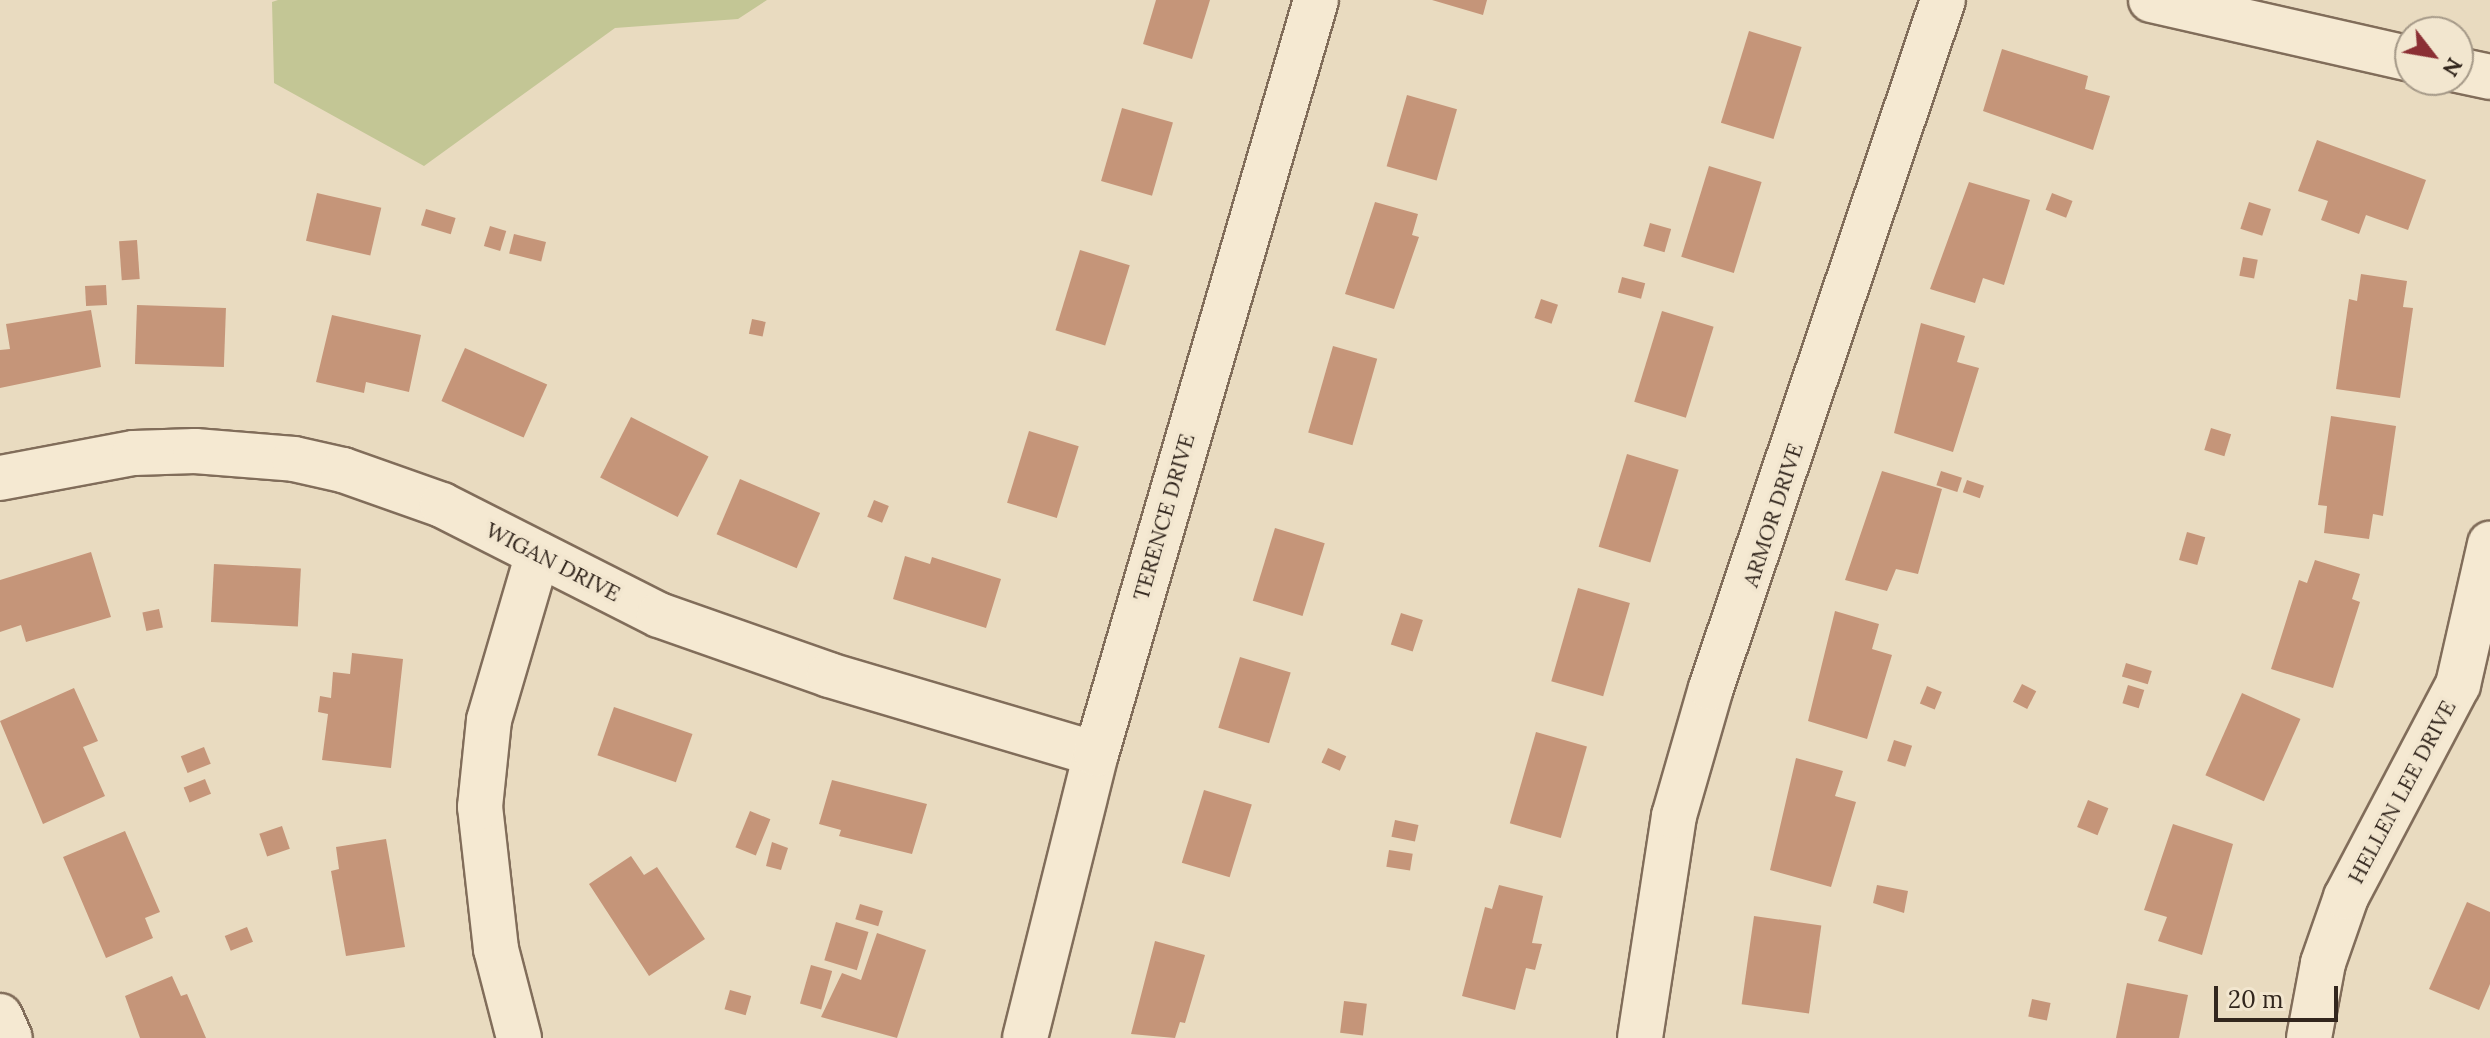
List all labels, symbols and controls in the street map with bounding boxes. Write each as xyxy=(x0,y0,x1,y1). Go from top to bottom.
north arrow xyxy=(2394,16,2474,96)
text: N xyxy=(2436,53,2469,82)
street label: TERENCE DRIVE xyxy=(1128,431,1200,603)
street label: ARMOR DRIVE xyxy=(1737,440,1809,590)
street label: WIGAN DRIVE xyxy=(481,517,625,607)
street label: HELLEN LEE DRIVE xyxy=(2343,696,2461,888)
scale bar xyxy=(2218,970,2342,1020)
text: 20 m xyxy=(2228,984,2284,1015)

